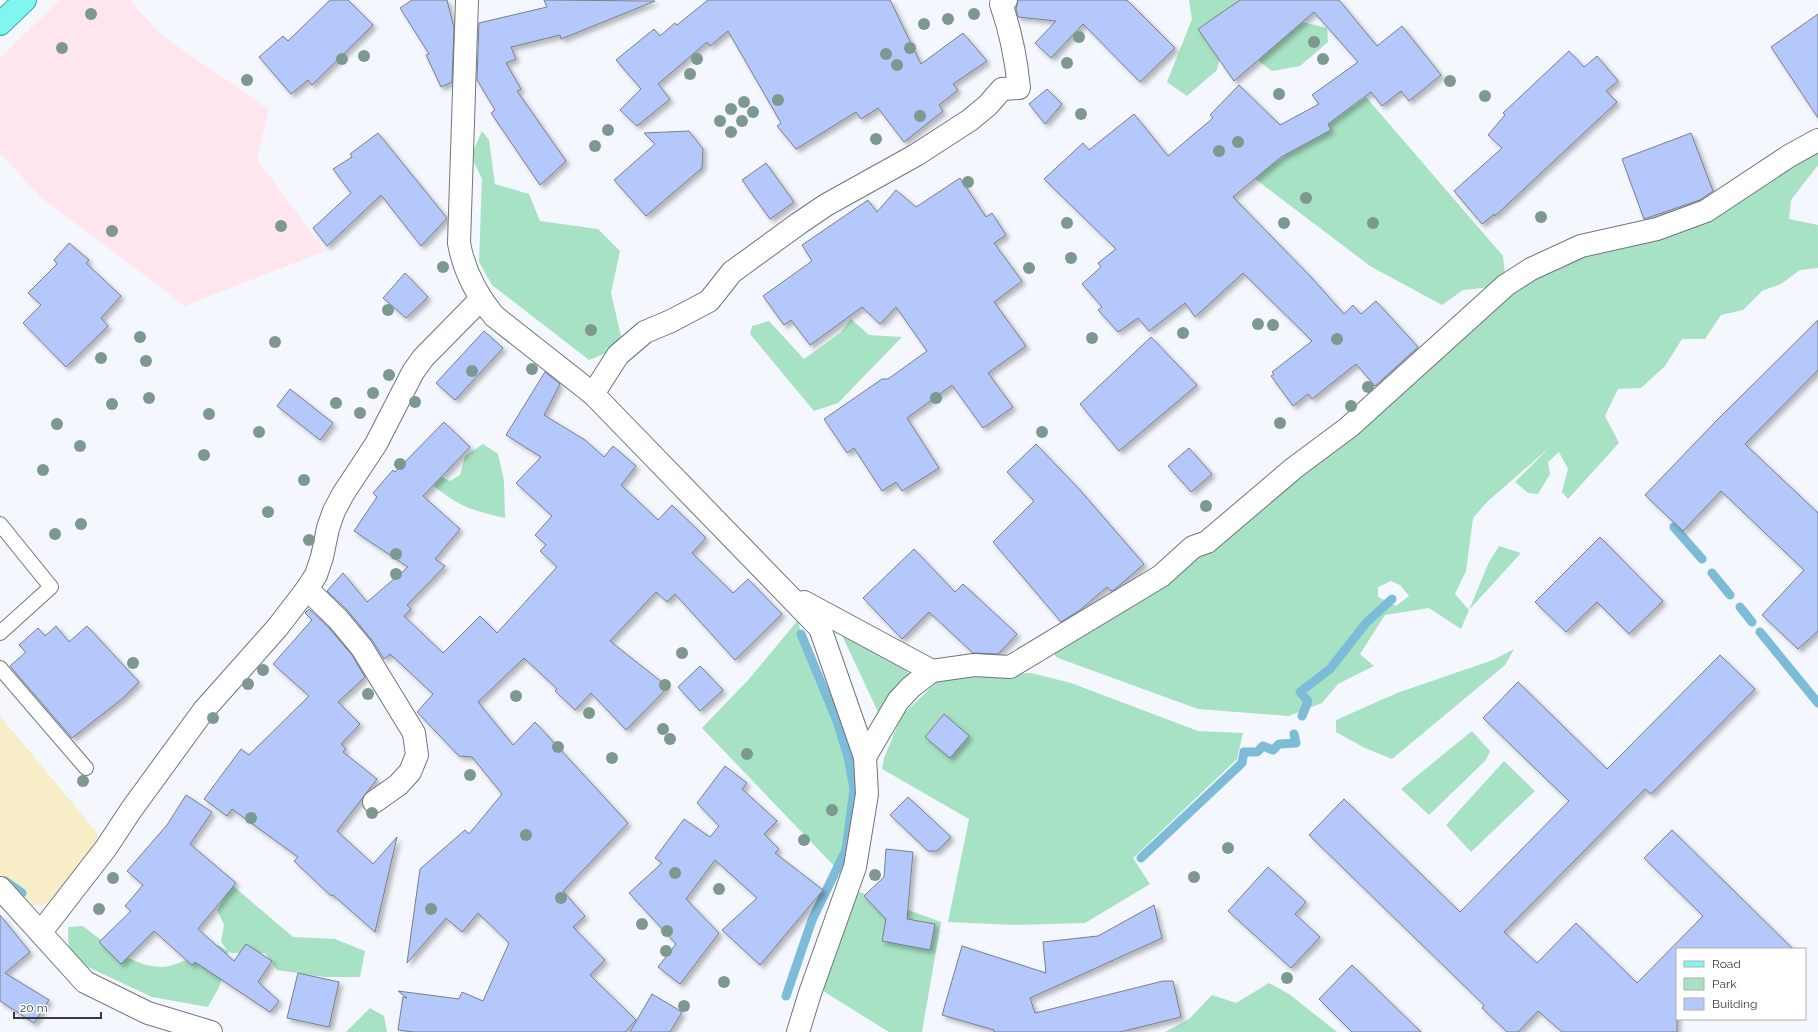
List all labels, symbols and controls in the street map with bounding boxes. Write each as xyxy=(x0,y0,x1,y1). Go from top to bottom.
legend xyxy=(1676,948,1806,1020)
text: Road xyxy=(1712,957,1741,971)
text: Park xyxy=(1712,977,1737,991)
scale bar xyxy=(14,994,101,1020)
text: Building xyxy=(1712,997,1758,1011)
text: 20 m xyxy=(20,1001,48,1015)

